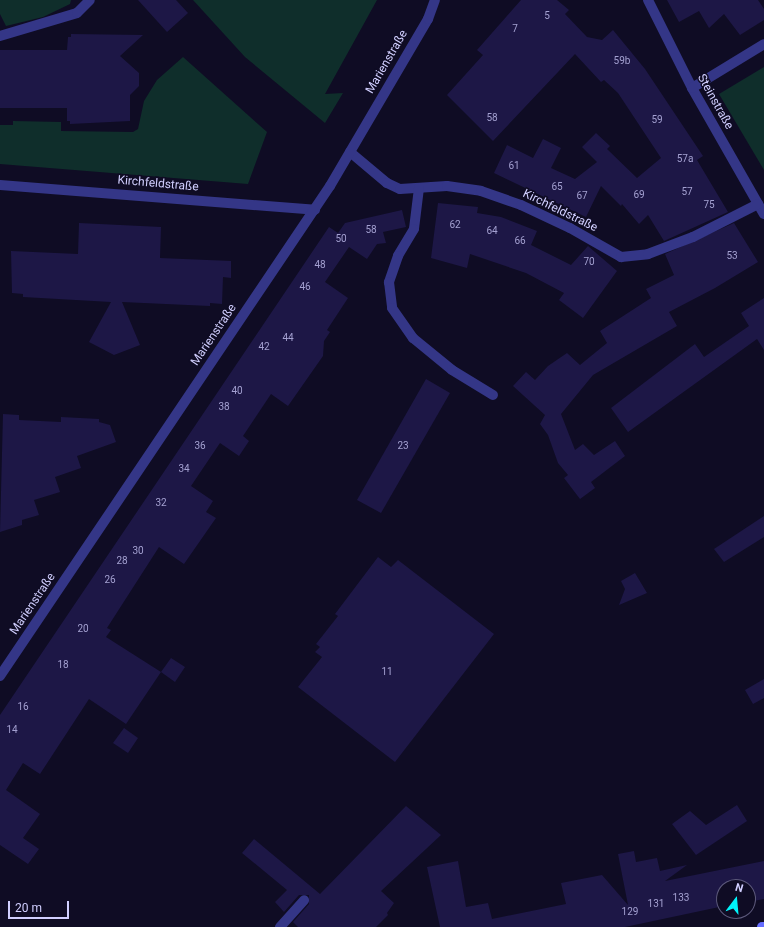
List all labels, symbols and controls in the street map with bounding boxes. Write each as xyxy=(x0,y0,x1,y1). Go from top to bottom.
house number: 5 xyxy=(544,10,550,22)
house number: 7 xyxy=(512,23,518,35)
street label: Marienstraße xyxy=(363,28,411,96)
house number: 59b xyxy=(614,55,630,67)
street label: Steinstraße xyxy=(694,72,736,132)
house number: 58 xyxy=(486,112,498,124)
house number: 59 xyxy=(651,114,663,126)
house number: 57a xyxy=(677,153,693,165)
house number: 61 xyxy=(508,160,520,172)
street label: Kirchfeldstraße xyxy=(117,173,199,195)
house number: 65 xyxy=(551,181,563,193)
house number: 57 xyxy=(681,186,693,198)
street label: Kirchfeldstraße xyxy=(520,187,600,235)
house number: 69 xyxy=(633,189,645,201)
house number: 67 xyxy=(576,190,588,202)
house number: 75 xyxy=(703,199,715,211)
house number: 62 xyxy=(449,219,461,231)
house number: 58 xyxy=(365,224,377,236)
house number: 64 xyxy=(486,225,498,237)
house number: 50 xyxy=(335,233,347,245)
house number: 66 xyxy=(514,235,526,247)
house number: 53 xyxy=(726,250,738,262)
house number: 70 xyxy=(583,256,595,268)
house number: 48 xyxy=(314,259,326,271)
house number: 46 xyxy=(299,281,311,293)
street label: Marienstraße xyxy=(188,302,240,368)
house number: 44 xyxy=(282,332,294,344)
house number: 42 xyxy=(258,341,270,353)
house number: 40 xyxy=(231,385,243,397)
house number: 38 xyxy=(218,401,230,413)
house number: 36 xyxy=(194,440,206,452)
house number: 23 xyxy=(397,440,409,452)
house number: 34 xyxy=(178,463,190,475)
house number: 32 xyxy=(155,497,167,509)
house number: 30 xyxy=(132,545,144,557)
house number: 28 xyxy=(116,555,128,567)
street label: Marienstraße xyxy=(7,571,59,637)
house number: 26 xyxy=(104,574,116,586)
house number: 20 xyxy=(77,623,89,635)
house number: 18 xyxy=(57,659,69,671)
house number: 11 xyxy=(381,666,393,678)
house number: 16 xyxy=(17,701,29,713)
house number: 14 xyxy=(6,724,18,736)
north arrow xyxy=(716,879,756,919)
text: N xyxy=(734,881,745,895)
house number: 133 xyxy=(673,892,689,904)
scale bar xyxy=(10,893,71,919)
house number: 131 xyxy=(648,898,664,910)
text: 20 m xyxy=(15,901,42,915)
house number: 129 xyxy=(622,906,638,918)

